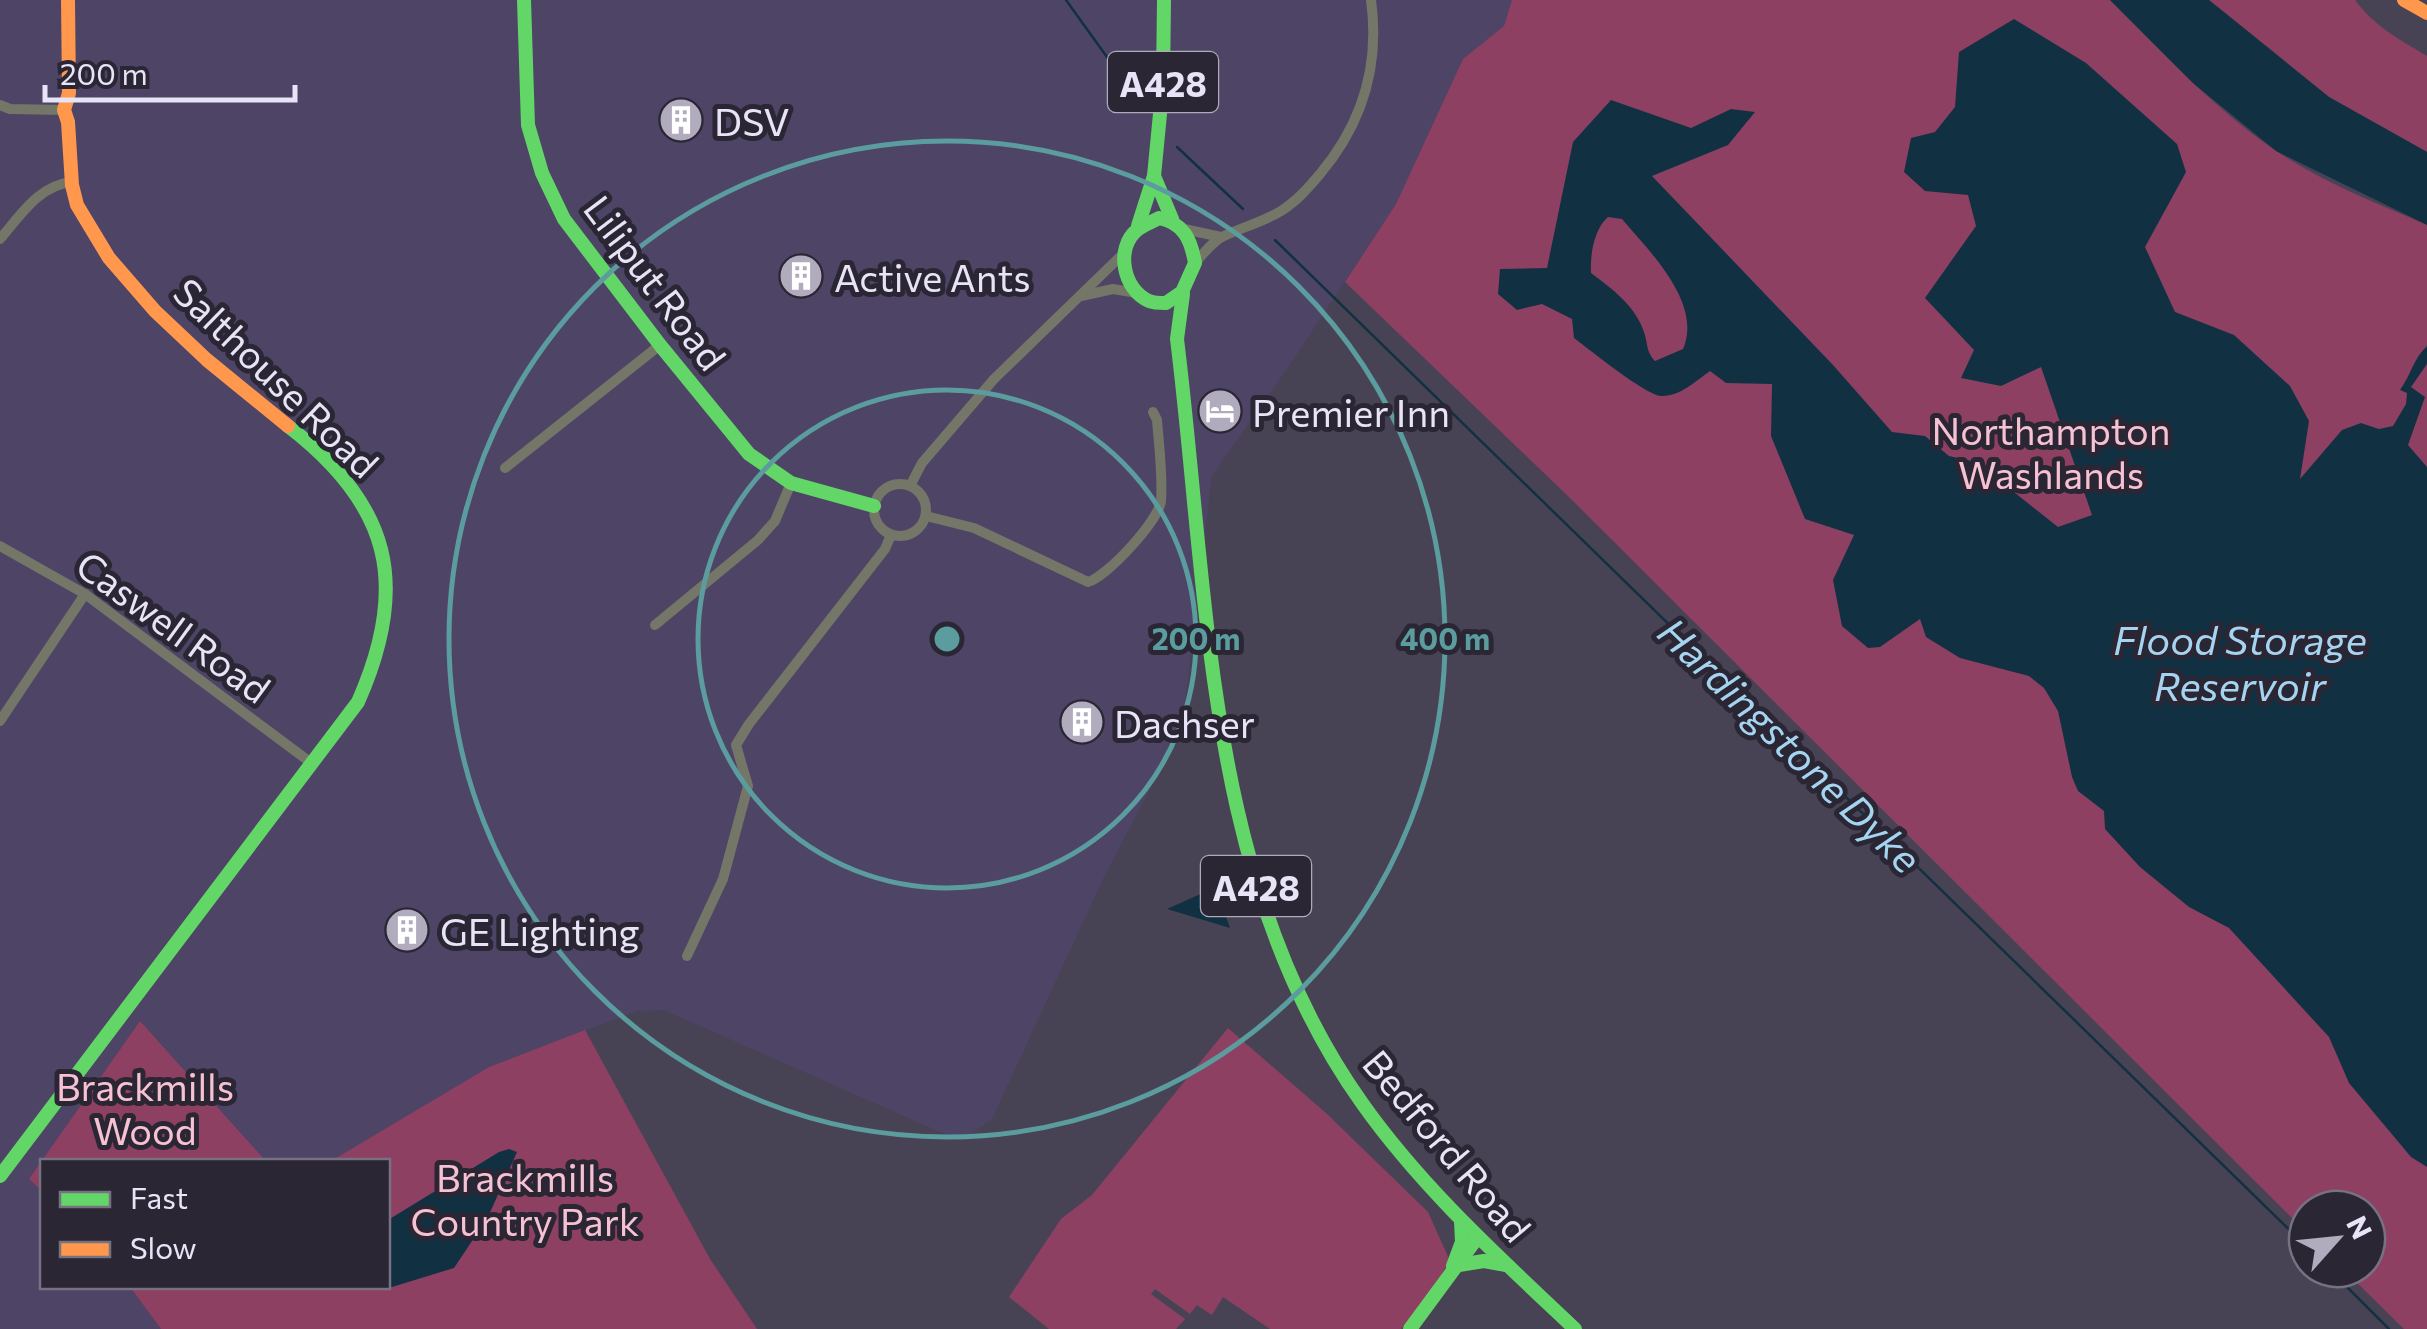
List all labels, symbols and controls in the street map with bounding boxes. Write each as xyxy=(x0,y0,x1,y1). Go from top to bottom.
scale bar xyxy=(45,40,295,102)
road number: A428 xyxy=(1108,52,1218,112)
text: 200 m xyxy=(60,54,148,91)
building icon: DSV xyxy=(658,97,704,143)
place label: DSV xyxy=(714,97,790,144)
street label: Liliput Road xyxy=(575,185,737,379)
building icon: Active Ants xyxy=(778,253,824,299)
place label: Active Ants xyxy=(834,253,1031,300)
street label: Salthouse Road xyxy=(165,268,389,486)
hotel icon: Premier Inn xyxy=(1197,388,1243,434)
place label: Premier Inn xyxy=(1252,388,1450,435)
park label: Northampton Washlands xyxy=(1932,406,2170,497)
street label: Caswell Road xyxy=(68,540,280,712)
water label: Hardingstone Dyke xyxy=(1650,606,1932,882)
water label: Flood Storage Reservoir xyxy=(2113,614,2367,709)
text: 200 m xyxy=(1152,619,1240,656)
text: 400 m xyxy=(1400,619,1490,656)
centre of rings xyxy=(929,621,965,657)
building icon: Dachser xyxy=(1059,699,1105,745)
place label: Dachser xyxy=(1114,699,1255,746)
road number: A428 xyxy=(1201,856,1311,916)
building icon: GE Lighting xyxy=(384,907,430,953)
place label: GE Lighting xyxy=(440,907,639,954)
street label: Bedford Road xyxy=(1354,1040,1542,1250)
park label: Brackmills Wood xyxy=(56,1062,234,1153)
park label: Brackmills Country Park xyxy=(411,1153,639,1244)
legend xyxy=(40,1159,390,1289)
text: Fast xyxy=(130,1178,188,1215)
north arrow xyxy=(2287,1189,2387,1289)
text: N xyxy=(2340,1210,2380,1244)
text: Slow xyxy=(130,1228,197,1265)

